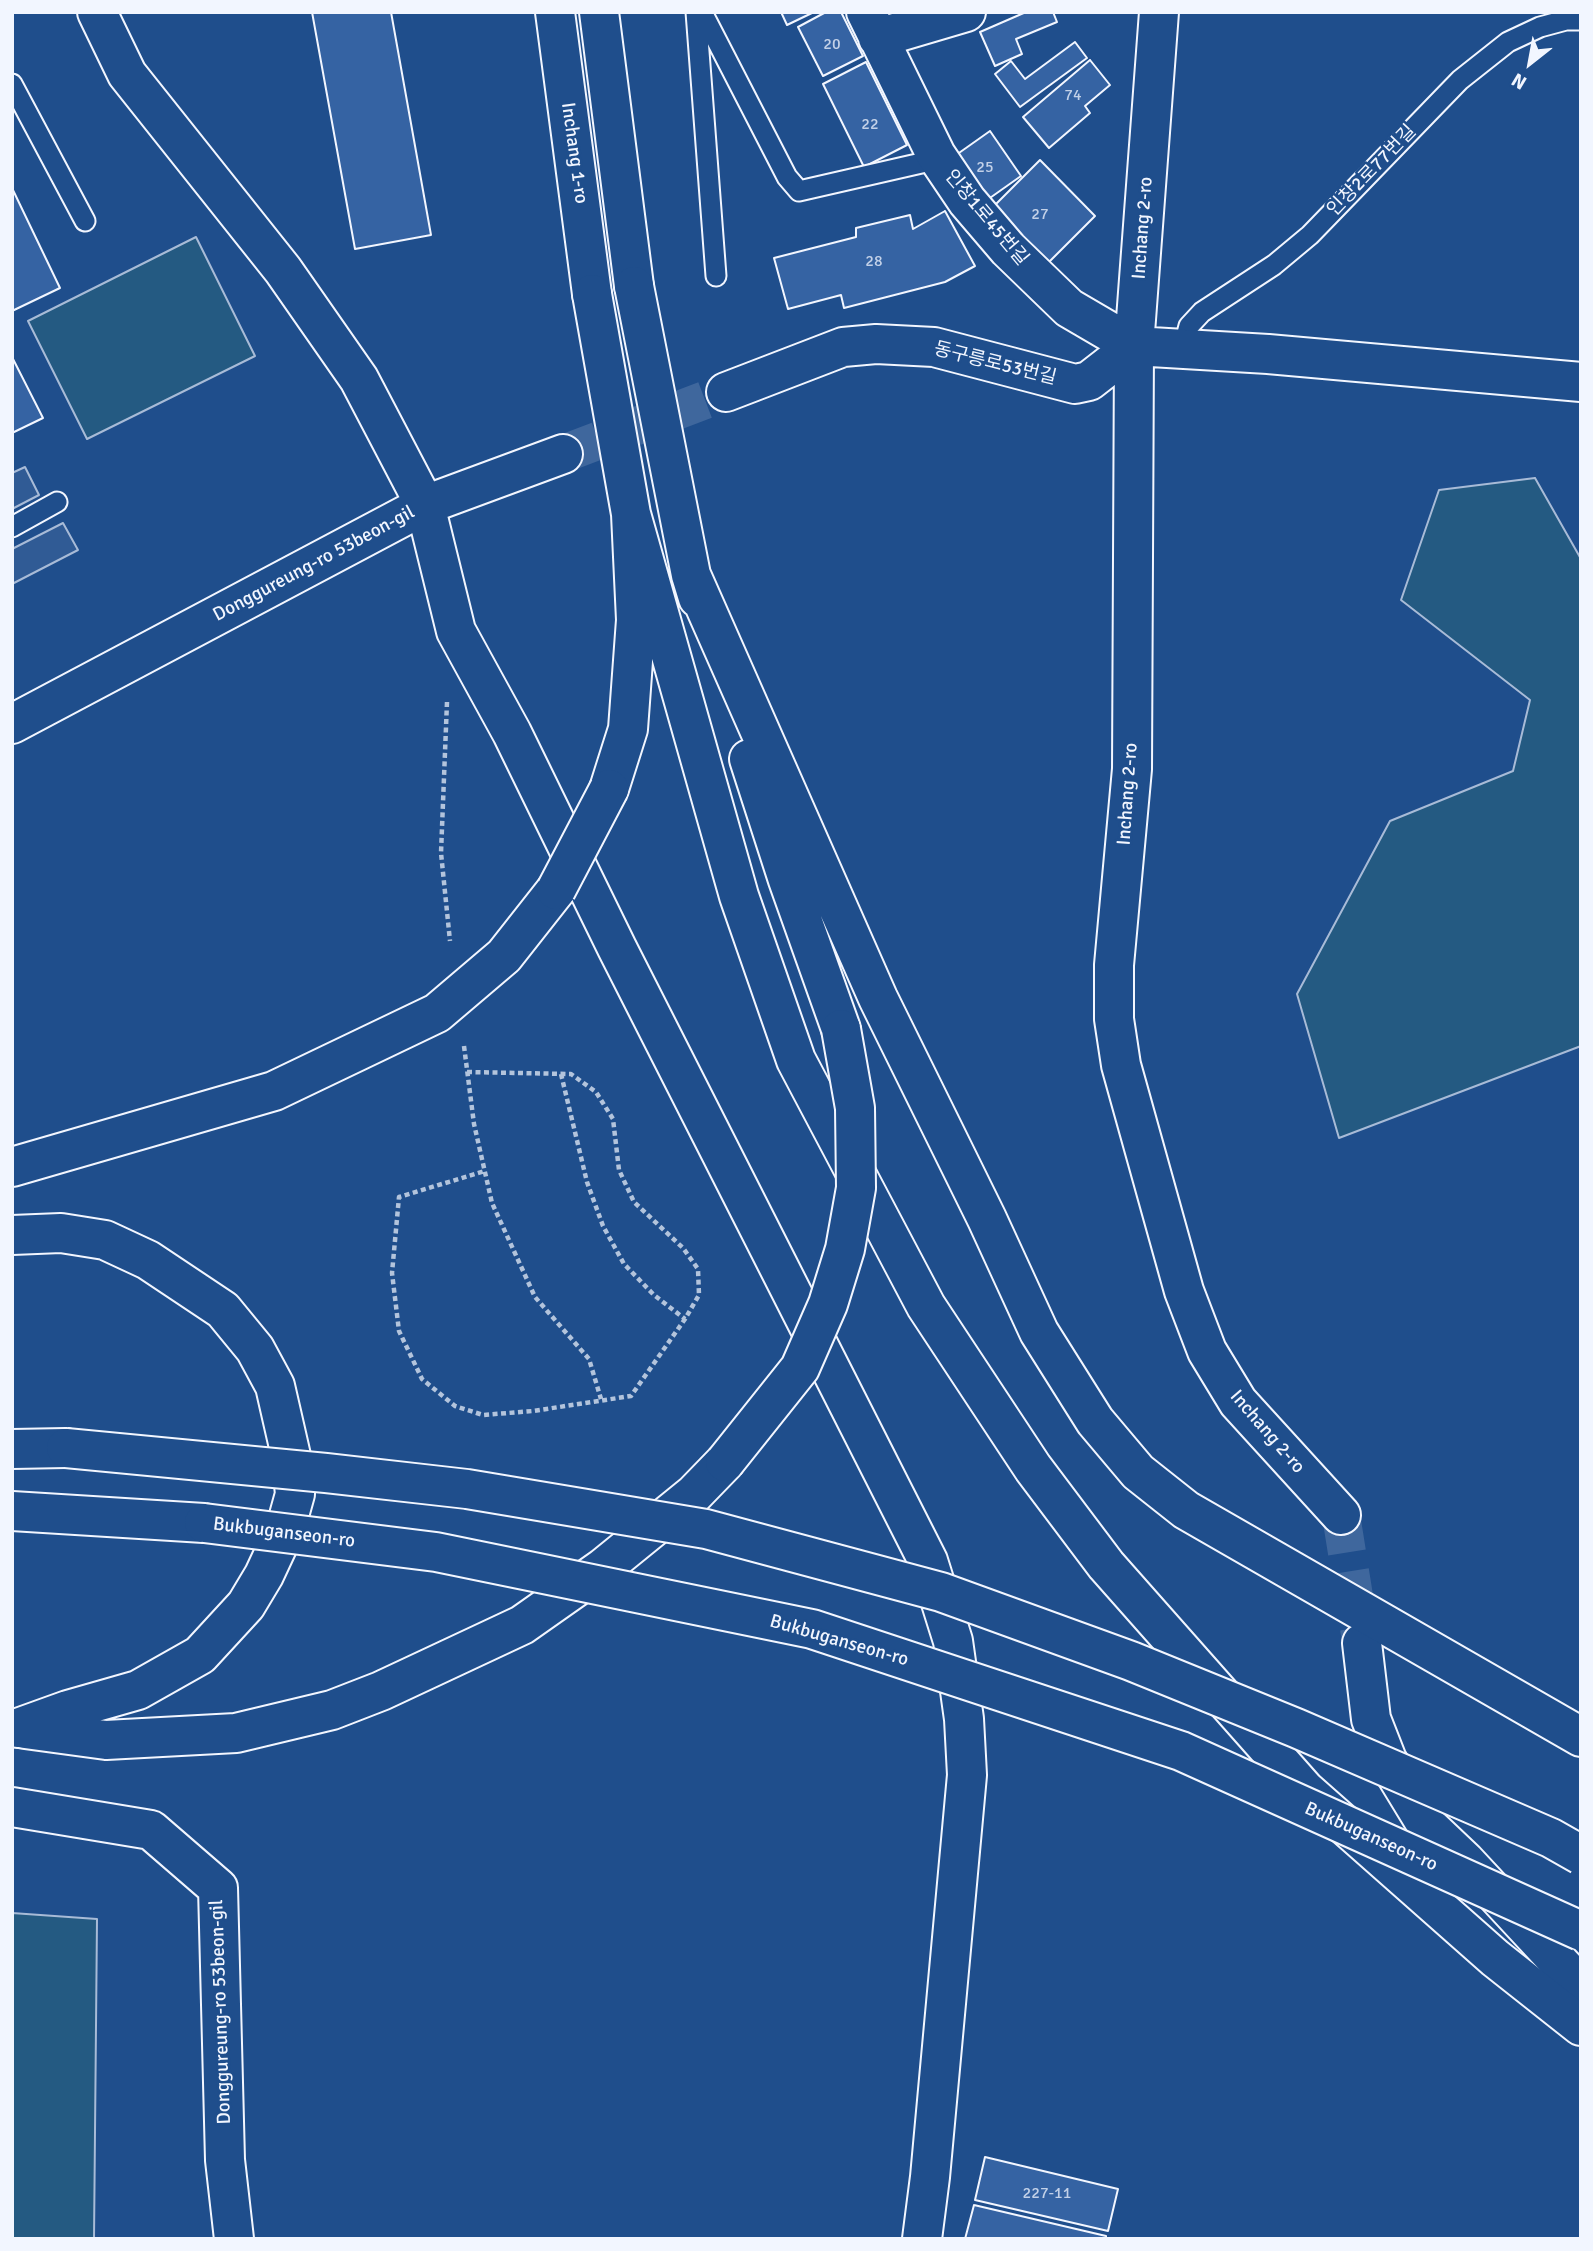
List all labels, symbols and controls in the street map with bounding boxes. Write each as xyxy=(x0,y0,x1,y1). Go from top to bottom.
north arrow xyxy=(1495,28,1565,98)
house number: 20 xyxy=(823,35,841,55)
text: N xyxy=(1507,67,1531,95)
house number: 74 xyxy=(1064,86,1082,106)
street label: Inchang 1-ro xyxy=(556,101,592,205)
house number: 22 xyxy=(861,115,879,135)
street label: 인창2로77번길 xyxy=(1323,121,1421,221)
house number: 25 xyxy=(976,158,994,178)
street label: 인창1로45번길 xyxy=(939,165,1033,271)
street label: Inchang 2-ro xyxy=(1128,176,1158,280)
house number: 27 xyxy=(1031,205,1049,225)
house number: 28 xyxy=(865,252,883,272)
street label: 동구릉로53번길 xyxy=(931,338,1059,390)
street label: Donggureung-ro 53beon-gil xyxy=(209,501,419,627)
street label: Inchang 2-ro xyxy=(1113,742,1143,846)
street label: Inchang 2-ro xyxy=(1225,1386,1309,1478)
street label: Bukbuganseon-ro xyxy=(212,1513,356,1553)
street label: Bukbuganseon-ro xyxy=(767,1610,911,1672)
street label: Bukbuganseon-ro xyxy=(1301,1797,1441,1877)
street label: Donggureung-ro 53beon-gil xyxy=(206,1899,236,2125)
house number: 227-11 xyxy=(1023,2184,1071,2204)

